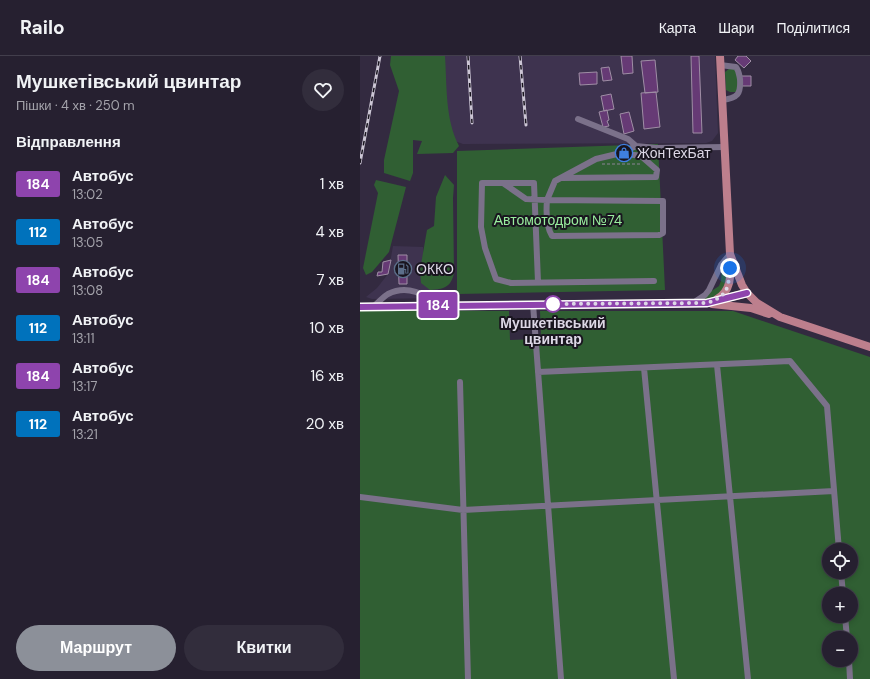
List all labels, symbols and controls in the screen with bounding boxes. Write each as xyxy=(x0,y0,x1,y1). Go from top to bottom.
text: Railo xyxy=(20,15,65,40)
text: Карта xyxy=(659,19,696,37)
text: Шари xyxy=(718,19,754,37)
text: Поділитися xyxy=(776,19,850,37)
text: Мушкетівський цвинтар xyxy=(16,69,241,94)
button: heart xyxy=(302,69,344,111)
text: Пішки · 4 хв · 250 m xyxy=(16,97,135,114)
text: Відправлення xyxy=(16,132,121,152)
shop icon: ЖонТехБат xyxy=(614,143,634,163)
place label: ЖонТехБат xyxy=(637,144,711,162)
text: Автобус xyxy=(72,166,134,186)
text: 1 хв xyxy=(320,174,344,194)
text: 184 xyxy=(26,175,50,193)
text: 13:02 xyxy=(72,186,103,203)
park label: Автомотодром №74 xyxy=(494,211,623,229)
text: Автобус xyxy=(72,214,134,234)
text: 4 хв xyxy=(315,222,344,242)
text: 112 xyxy=(29,223,47,241)
text: 13:05 xyxy=(72,234,103,251)
your location xyxy=(720,258,740,278)
fuel station icon: ОККО xyxy=(393,259,413,279)
place label: ОККО xyxy=(416,260,454,278)
text: Автобус xyxy=(72,262,134,282)
text: 7 хв xyxy=(317,270,344,290)
text: 184 xyxy=(26,271,50,289)
text: 13:08 xyxy=(72,282,103,299)
line badge: 184 xyxy=(415,292,461,318)
marker: Мушкетівський цвинтар xyxy=(544,295,562,313)
text: 184 xyxy=(426,296,450,314)
text: Автобус xyxy=(72,310,134,330)
place label: Мушкетівський цвинтар xyxy=(500,314,606,348)
text: 10 хв xyxy=(310,318,344,338)
text: 112 xyxy=(29,319,47,337)
text: 13:11 xyxy=(72,330,94,347)
text: Автобус xyxy=(72,358,134,378)
text: 16 хв xyxy=(310,366,344,386)
text: 184 xyxy=(26,367,50,385)
text: 13:17 xyxy=(72,378,97,395)
text: Автобус xyxy=(72,406,134,426)
text: 20 хв xyxy=(306,414,344,434)
text: 112 xyxy=(29,415,47,433)
text: 13:21 xyxy=(72,426,98,443)
map controls xyxy=(822,543,858,667)
button: locate xyxy=(822,543,858,579)
button: + xyxy=(822,587,858,623)
button: Маршрут xyxy=(16,625,176,671)
button: Квитки xyxy=(184,625,344,671)
button: − xyxy=(822,631,858,667)

